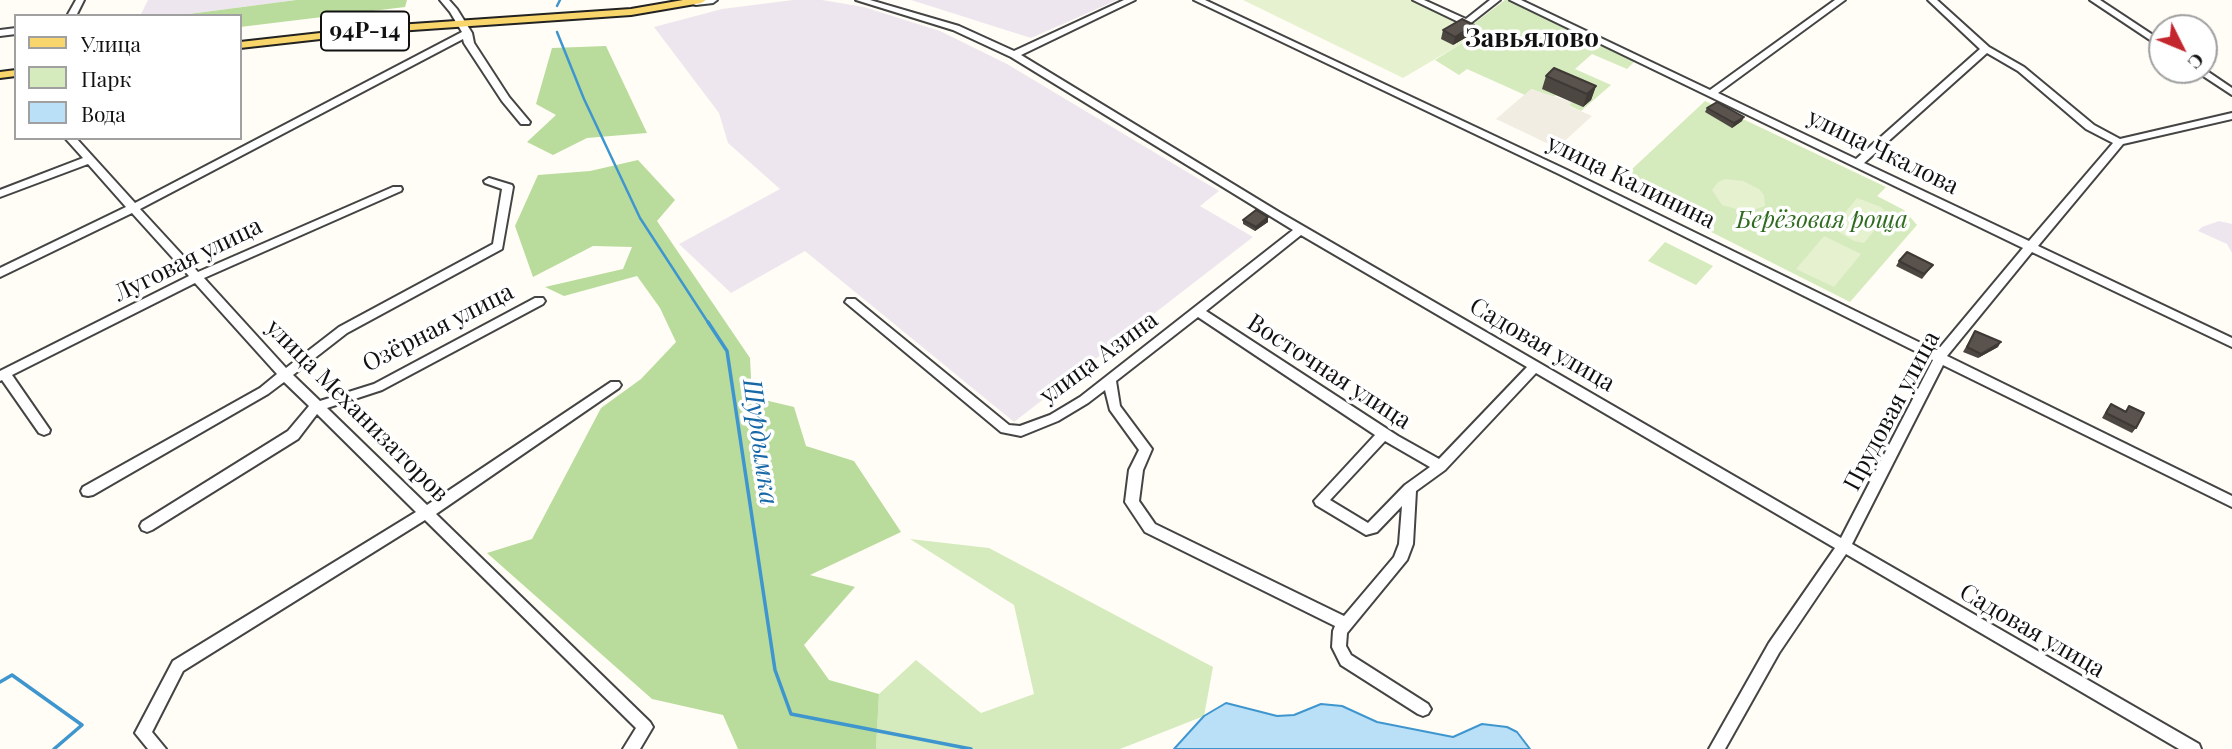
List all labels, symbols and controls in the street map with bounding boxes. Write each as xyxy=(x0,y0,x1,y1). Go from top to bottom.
road number: 94Р-14 xyxy=(321,12,409,50)
legend xyxy=(14,14,242,140)
north arrow xyxy=(2148,14,2218,84)
district label: Завьялово xyxy=(1465,23,1599,55)
text: Улица xyxy=(81,29,141,57)
text: С xyxy=(2183,48,2211,76)
text: Парк xyxy=(81,64,131,92)
text: Вода xyxy=(81,99,126,127)
street label: улица Чкалова xyxy=(1803,103,1963,201)
street label: улица Калинина xyxy=(1542,129,1720,235)
park label: Берёзовая роща xyxy=(1736,207,1908,235)
street label: Луговая улица xyxy=(109,212,267,308)
street label: Озёрная улица xyxy=(358,278,518,378)
street label: Садовая улица xyxy=(1464,292,1620,398)
street label: улица Азина xyxy=(1034,306,1164,410)
street label: Восточная улица xyxy=(1242,308,1416,436)
street label: улица Механизаторов xyxy=(260,314,454,508)
street label: Прудовая улица xyxy=(1838,326,1946,496)
water label: Шурдымка xyxy=(736,377,784,507)
street label: Садовая улица xyxy=(1954,578,2110,684)

